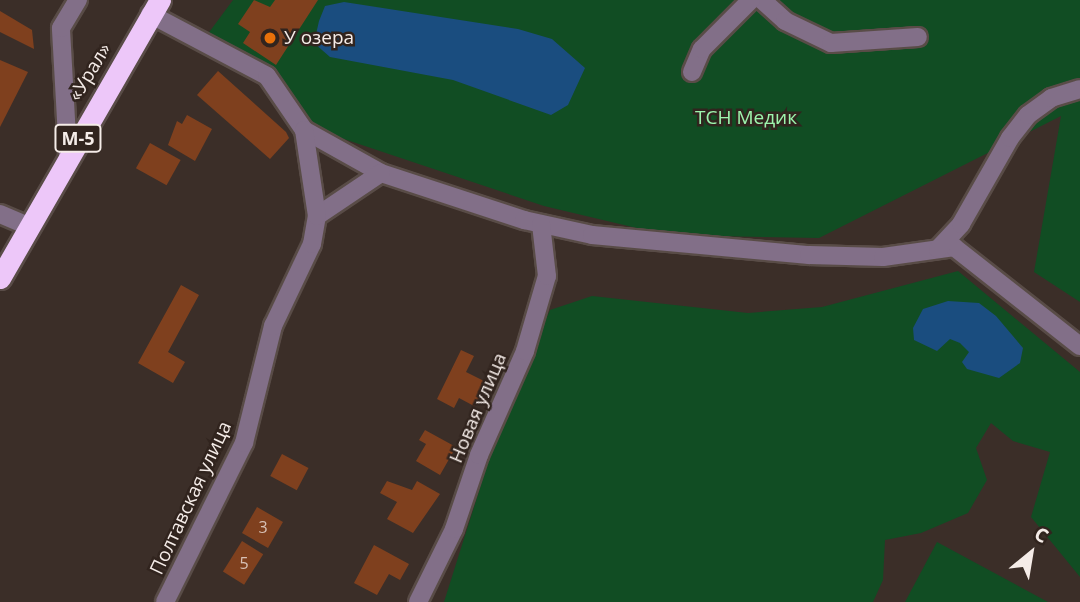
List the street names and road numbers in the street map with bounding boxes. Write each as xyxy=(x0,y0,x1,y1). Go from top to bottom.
street label: «Урал» xyxy=(64,39,116,105)
road number: М-5 xyxy=(54,124,102,153)
street label: Новая улица xyxy=(445,350,511,466)
street label: Полтавская улица xyxy=(146,418,236,578)

